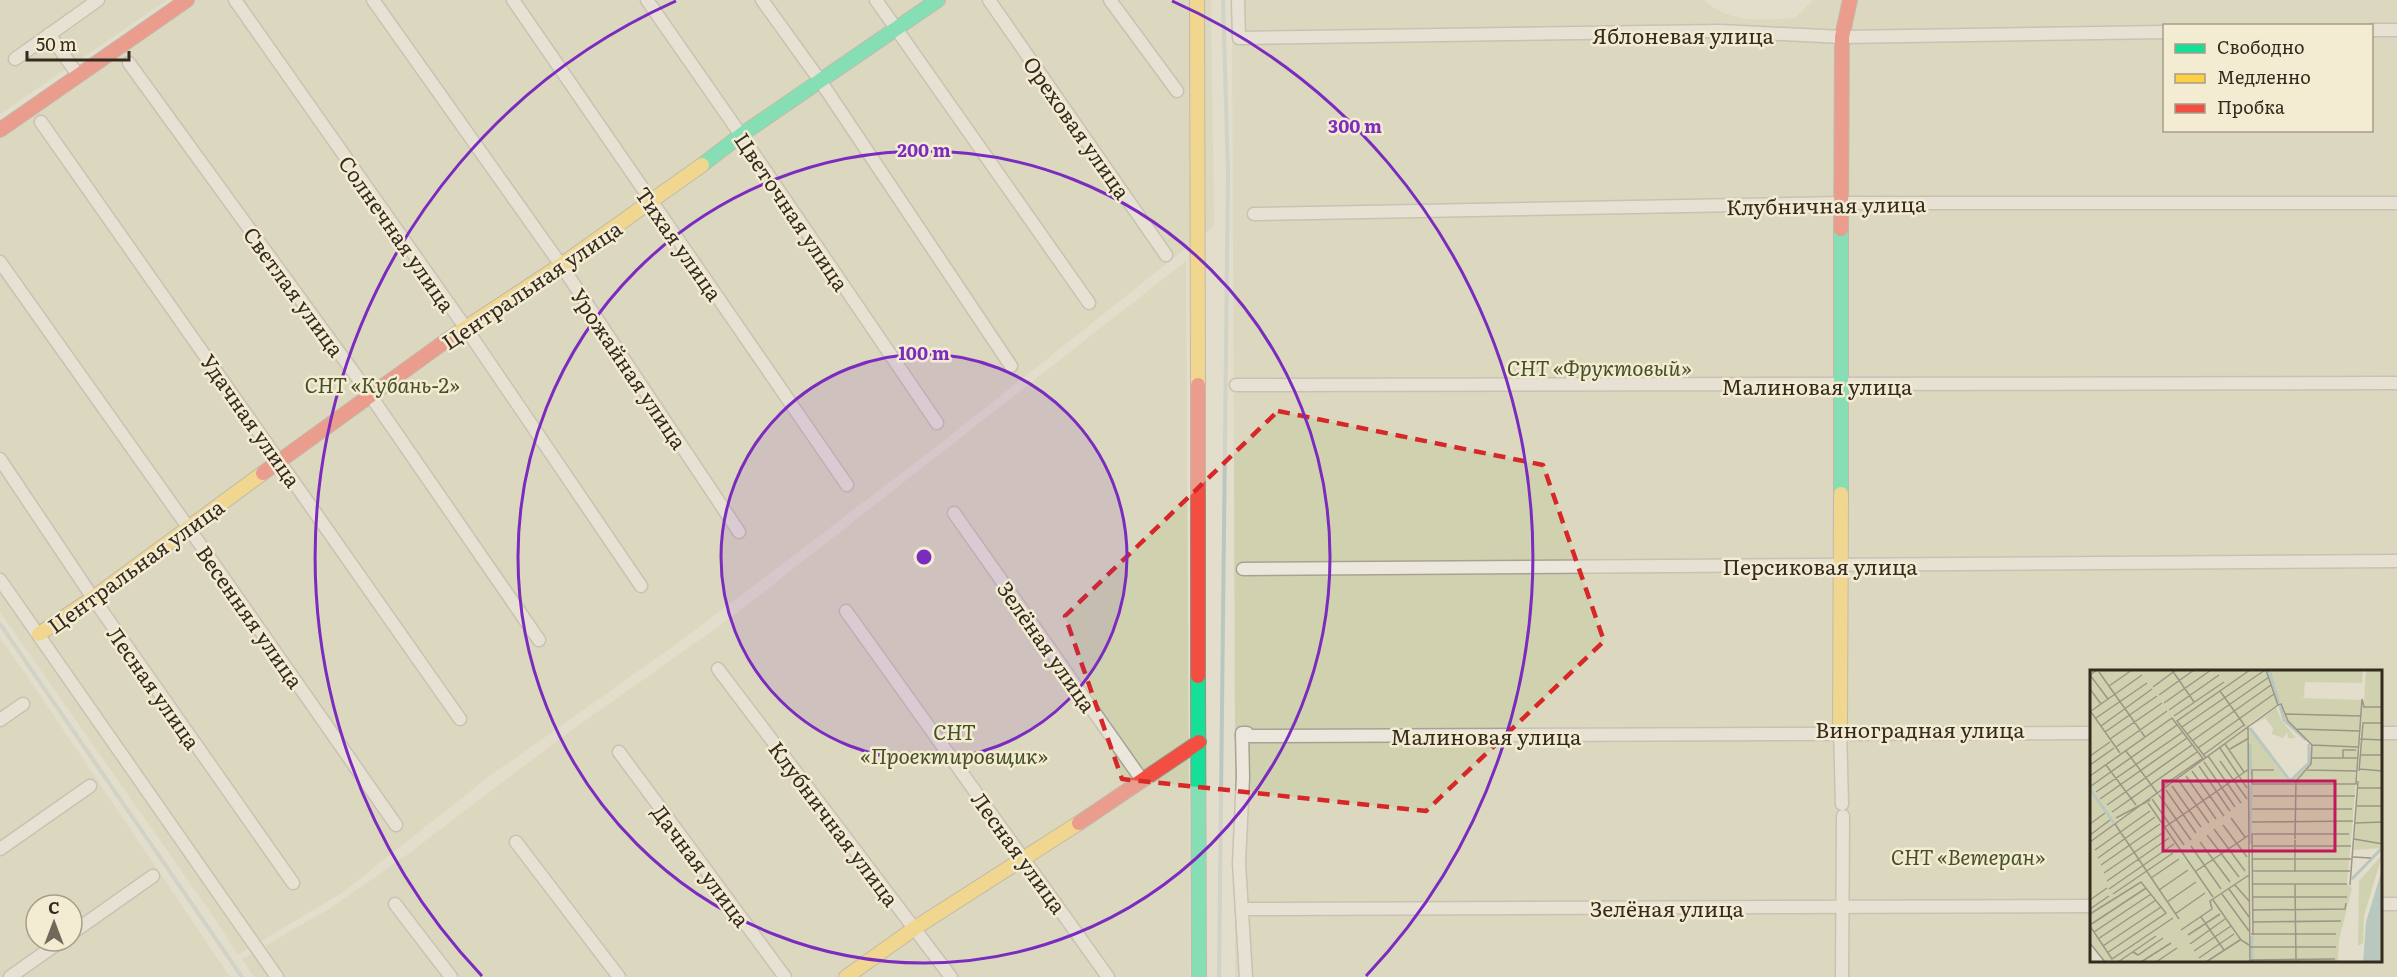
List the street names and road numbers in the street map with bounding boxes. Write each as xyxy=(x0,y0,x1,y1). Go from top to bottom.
street label: Яблоневая улица xyxy=(1592,19,1775,50)
street label: Ореховая улица xyxy=(1017,49,1139,205)
street label: Цветочная улица xyxy=(728,126,858,297)
street label: Солнечная улица xyxy=(332,148,464,318)
street label: Тихая улица xyxy=(629,180,731,307)
street label: Клубничная улица xyxy=(1726,187,1927,221)
street label: Центральная улица xyxy=(435,212,628,356)
street label: Светлая улица xyxy=(237,219,353,363)
street label: Урожайная улица xyxy=(564,281,696,455)
street label: Удачная улица xyxy=(194,347,310,494)
street label: Малиновая улица xyxy=(1722,370,1913,401)
street label: Центральная улица xyxy=(40,490,230,640)
street label: Весенняя улица xyxy=(190,538,312,694)
street label: Персиковая улица xyxy=(1722,550,1918,581)
street label: Зелёная улица xyxy=(991,574,1105,718)
street label: Лесная улица xyxy=(101,619,209,756)
street label: Виноградная улица xyxy=(1815,713,2025,744)
street label: Малиновая улица xyxy=(1391,720,1582,751)
street label: Клубничная улица xyxy=(762,734,908,913)
street label: Лесная улица xyxy=(965,785,1075,920)
street label: Дачная улица xyxy=(646,797,759,933)
street label: Зелёная улица xyxy=(1590,892,1745,923)

